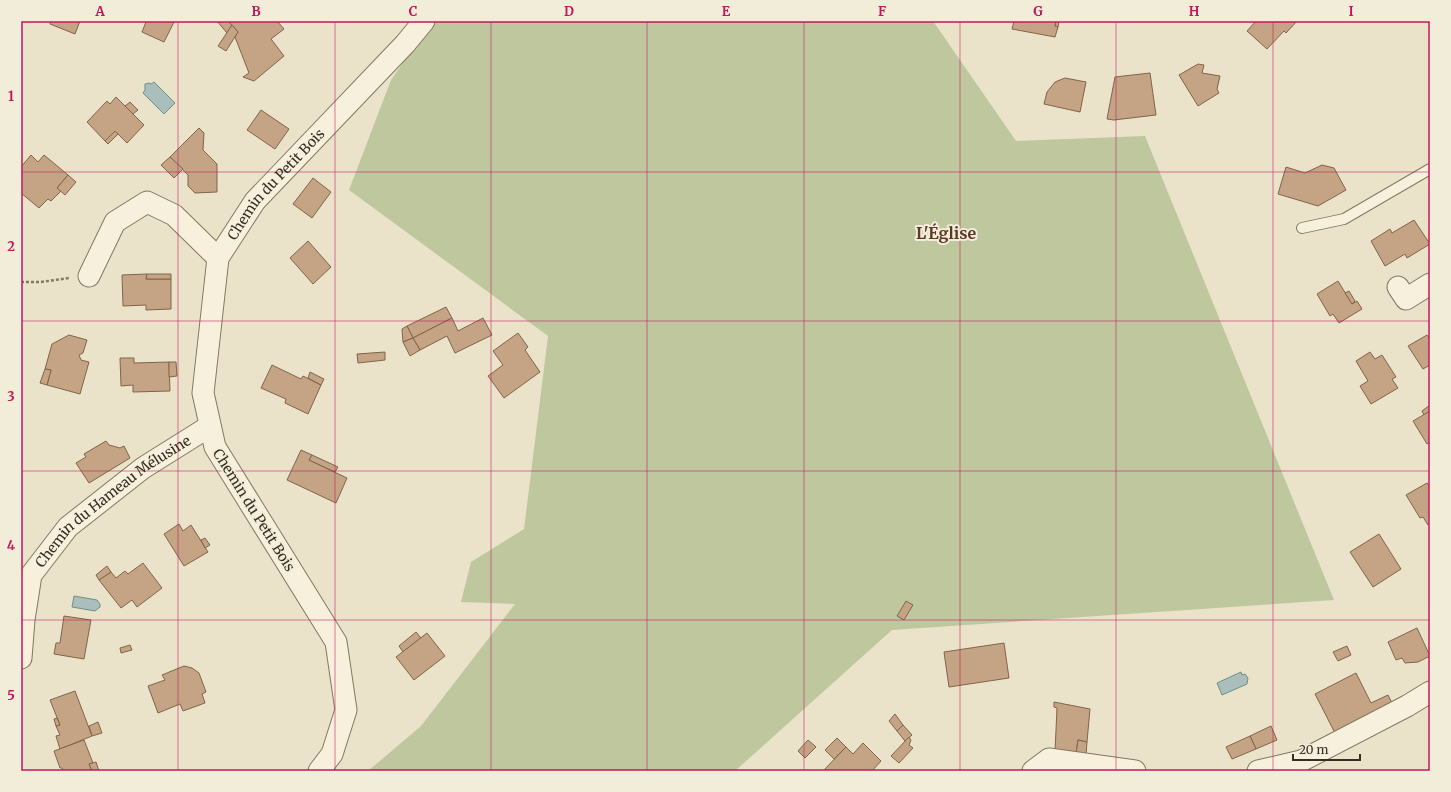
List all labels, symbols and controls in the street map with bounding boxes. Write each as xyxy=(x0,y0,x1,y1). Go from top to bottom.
text: A xyxy=(94,3,105,20)
text: B xyxy=(251,3,261,20)
text: C xyxy=(409,3,418,20)
text: D xyxy=(564,3,574,20)
text: E xyxy=(722,3,731,20)
text: F xyxy=(878,3,886,20)
text: G xyxy=(1033,3,1043,20)
text: H xyxy=(1189,3,1200,20)
text: I xyxy=(1348,3,1354,20)
text: 1 xyxy=(8,88,14,105)
street label: Chemin du Petit Bois xyxy=(223,125,328,243)
district label: L'Église xyxy=(916,223,976,243)
text: 2 xyxy=(7,238,15,255)
text: 3 xyxy=(7,388,15,405)
street label: Chemin du Hameau Mélusine xyxy=(31,431,194,571)
street label: Chemin du Petit Bois xyxy=(209,445,299,575)
text: 4 xyxy=(7,537,16,554)
text: 5 xyxy=(7,687,15,704)
scale bar xyxy=(1293,736,1360,762)
text: 20 m xyxy=(1299,742,1328,757)

